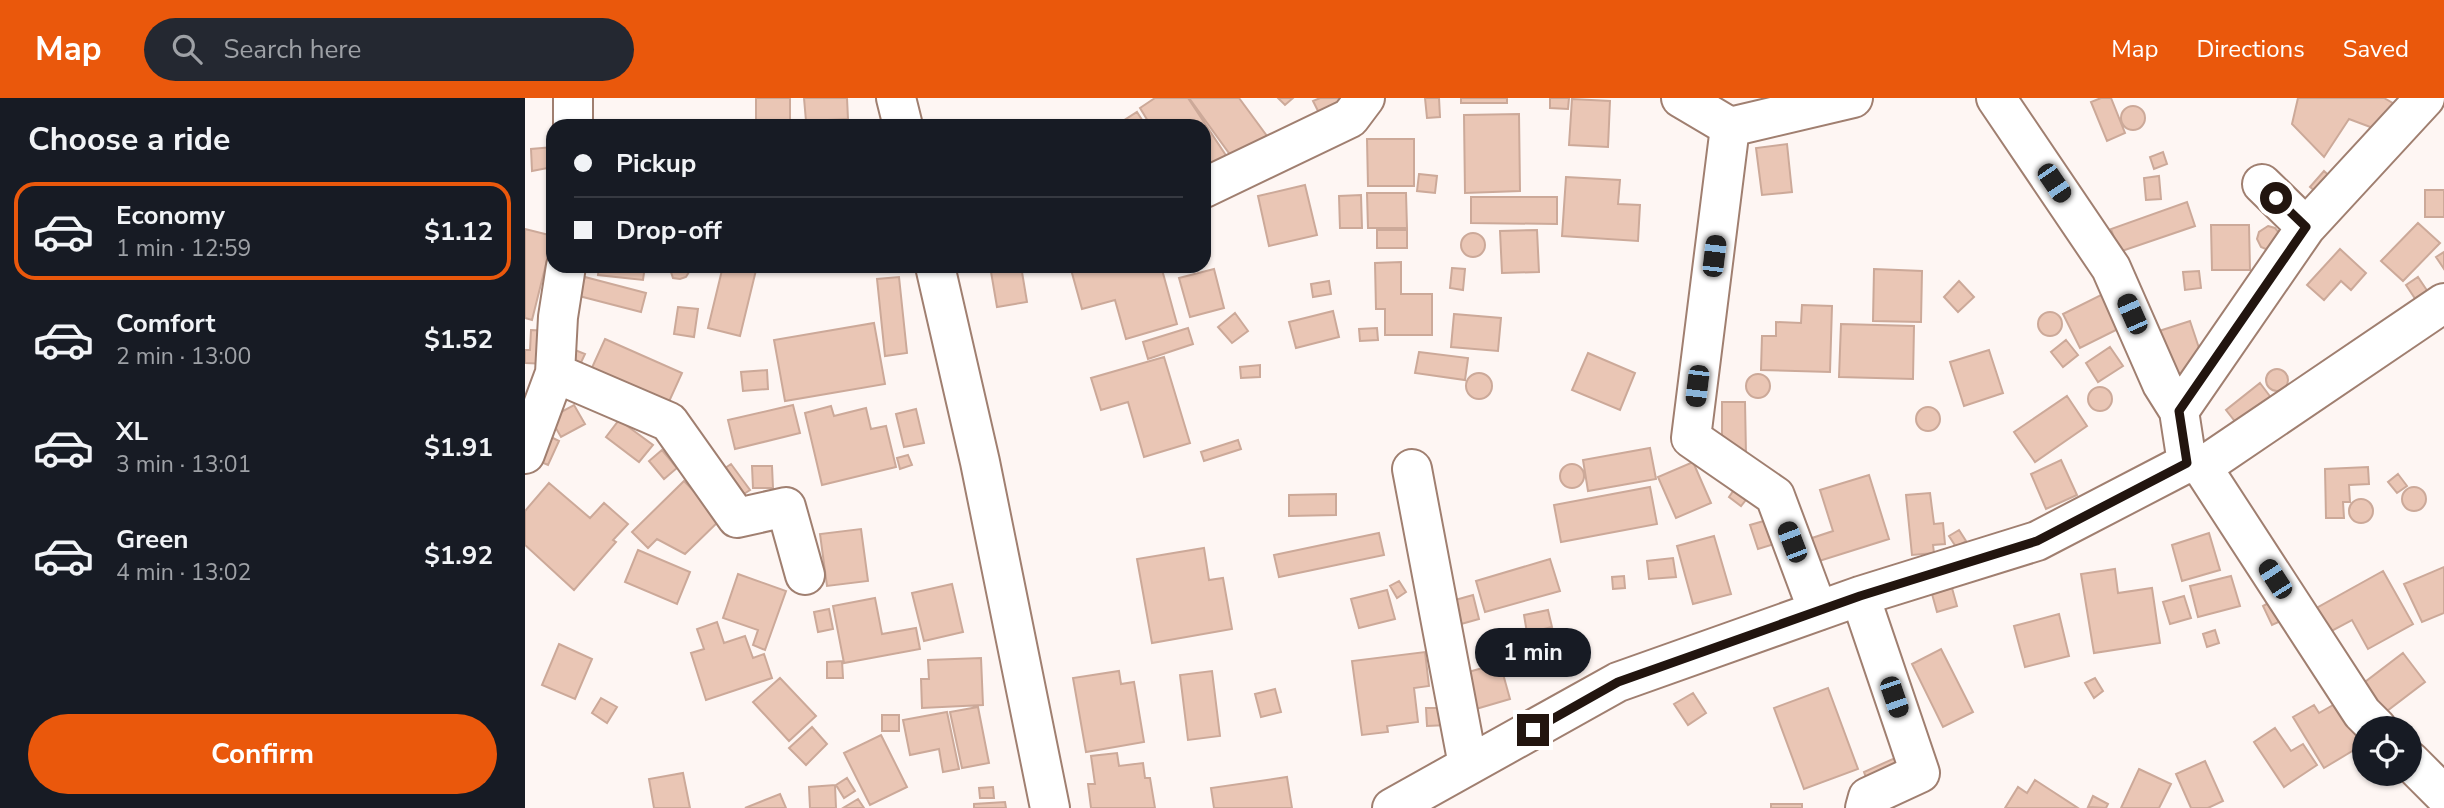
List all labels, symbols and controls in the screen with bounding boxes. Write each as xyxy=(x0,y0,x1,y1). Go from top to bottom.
search box xyxy=(144,18,634,81)
text: Map xyxy=(35,27,102,72)
icon: search xyxy=(168,30,206,68)
text: Search here xyxy=(224,32,361,67)
text: Map xyxy=(2111,33,2158,65)
text: Directions xyxy=(2196,33,2305,65)
text: Saved xyxy=(2343,33,2409,65)
text: Choose a ride xyxy=(28,118,230,161)
text: Pickup xyxy=(616,146,696,181)
car xyxy=(2034,160,2075,206)
route start xyxy=(2260,182,2292,214)
text: Economy xyxy=(116,198,225,233)
icon: car xyxy=(32,200,95,263)
text: Drop-off xyxy=(616,213,722,248)
text: $1.12 xyxy=(424,214,493,249)
text: 1 min · 12:59 xyxy=(116,233,251,264)
car xyxy=(1702,234,1727,278)
car xyxy=(2114,291,2151,337)
text: Comfort xyxy=(116,306,216,341)
icon: car xyxy=(32,308,95,371)
text: $1.52 xyxy=(424,322,493,357)
text: 2 min · 13:00 xyxy=(116,341,251,372)
car xyxy=(1685,364,1710,408)
text: XL xyxy=(116,414,148,449)
icon: car xyxy=(32,416,95,479)
text: $1.91 xyxy=(424,430,493,465)
text: 3 min · 13:01 xyxy=(116,449,251,480)
car xyxy=(1775,519,1810,565)
text: Green xyxy=(116,522,189,557)
icon: car xyxy=(32,524,95,587)
text: $1.92 xyxy=(424,538,493,573)
car xyxy=(2255,556,2296,602)
text: 4 min · 13:02 xyxy=(116,557,251,588)
callout: 1 min xyxy=(1475,628,1591,678)
text: 1 min xyxy=(1503,637,1563,668)
car xyxy=(1878,674,1911,720)
button: Confirm xyxy=(28,714,497,794)
route end xyxy=(1517,714,1549,746)
map controls xyxy=(2352,716,2422,786)
button: locate xyxy=(2352,716,2422,786)

